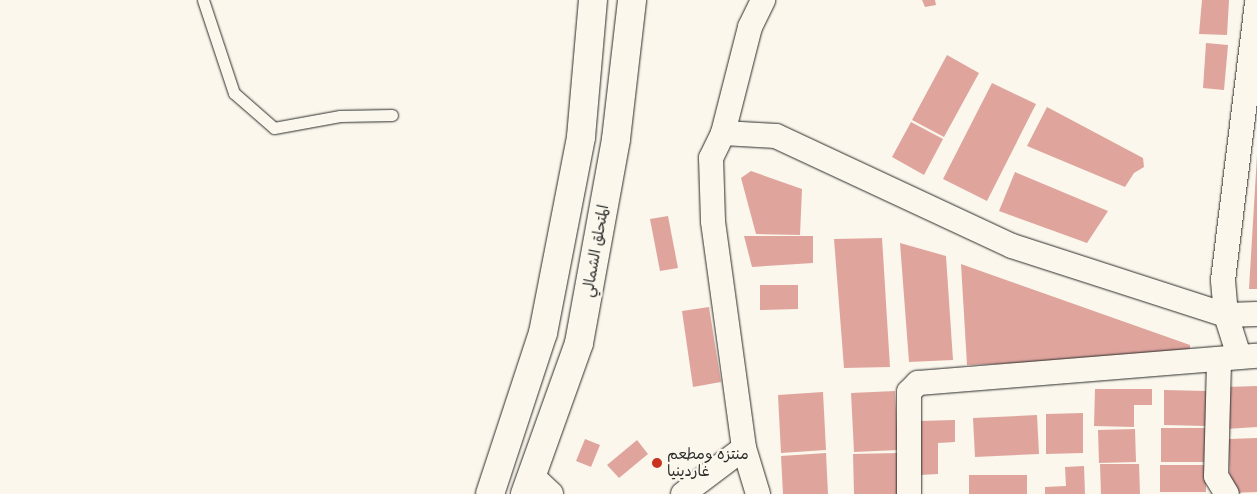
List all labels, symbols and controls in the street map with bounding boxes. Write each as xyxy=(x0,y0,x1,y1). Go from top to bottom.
street label: المتحلق الشمالي xyxy=(579,203,613,299)
place label: منتزه ومطعم غاردينيا xyxy=(667,445,749,480)
marker: منتزه ومطعم غاردينيا xyxy=(651,457,663,469)

